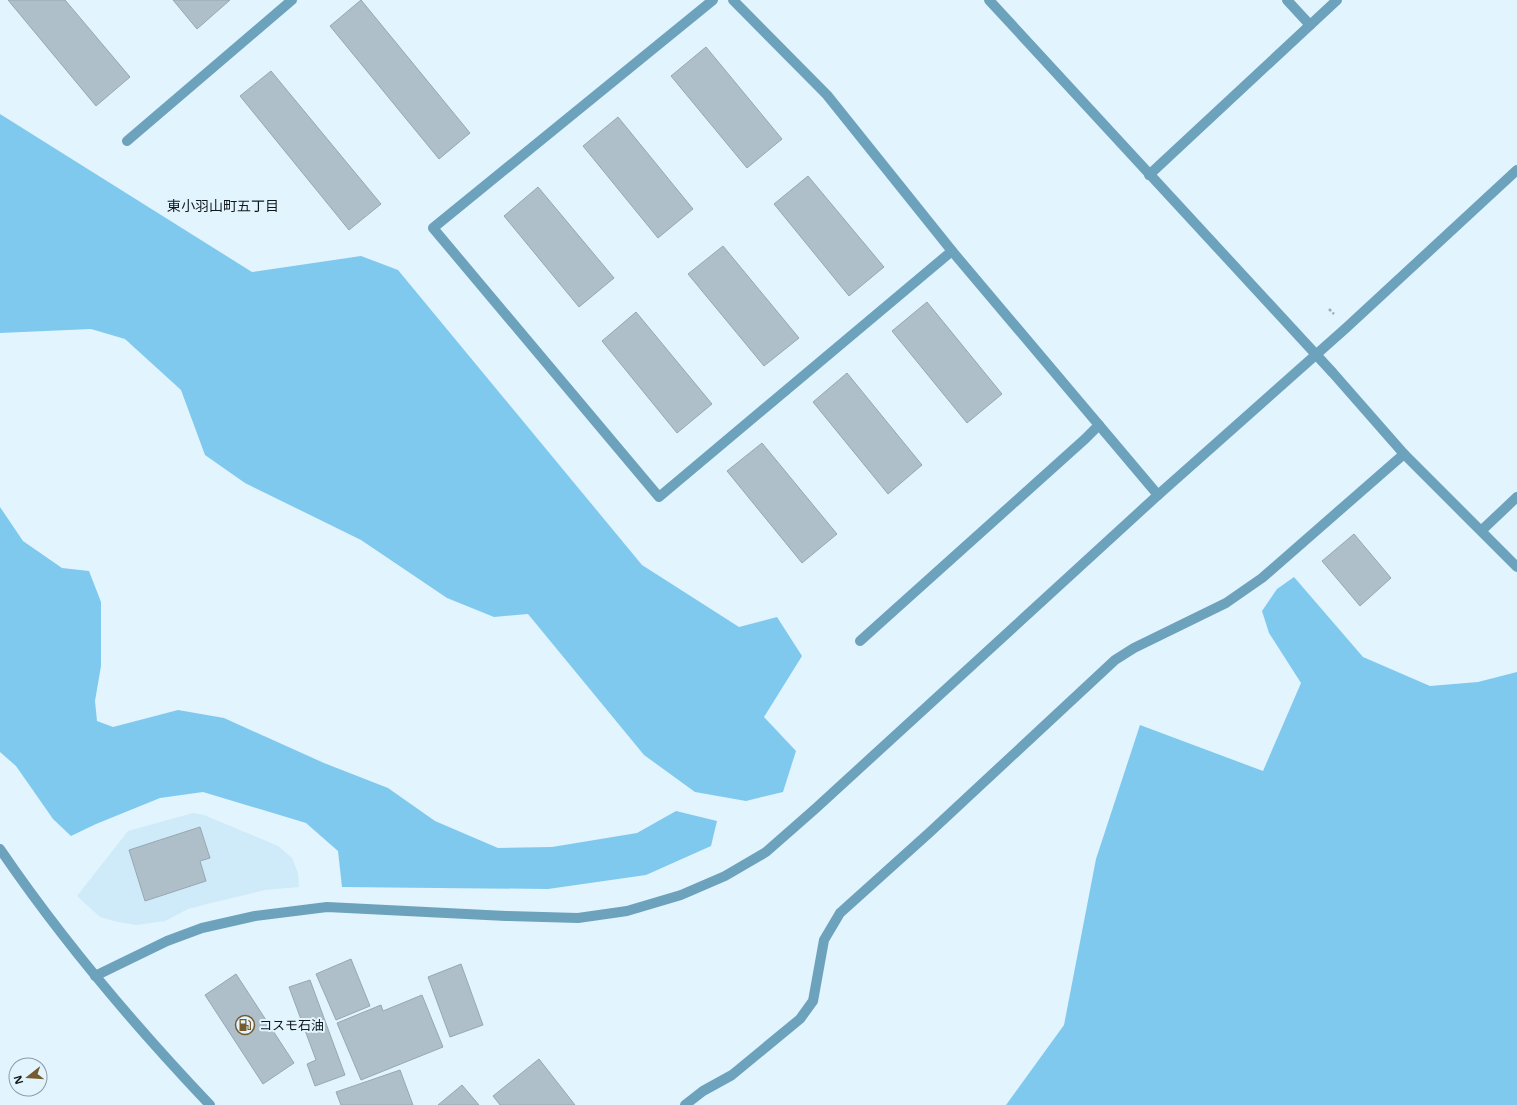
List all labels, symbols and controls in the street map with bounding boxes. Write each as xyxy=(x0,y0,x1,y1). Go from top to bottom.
district label: 東小羽山町五丁目 xyxy=(167,196,279,215)
fuel station icon: コスモ石油 xyxy=(234,1014,256,1036)
place label: コスモ石油 xyxy=(259,1016,324,1034)
north arrow xyxy=(8,1057,48,1097)
text: N xyxy=(9,1074,26,1087)

